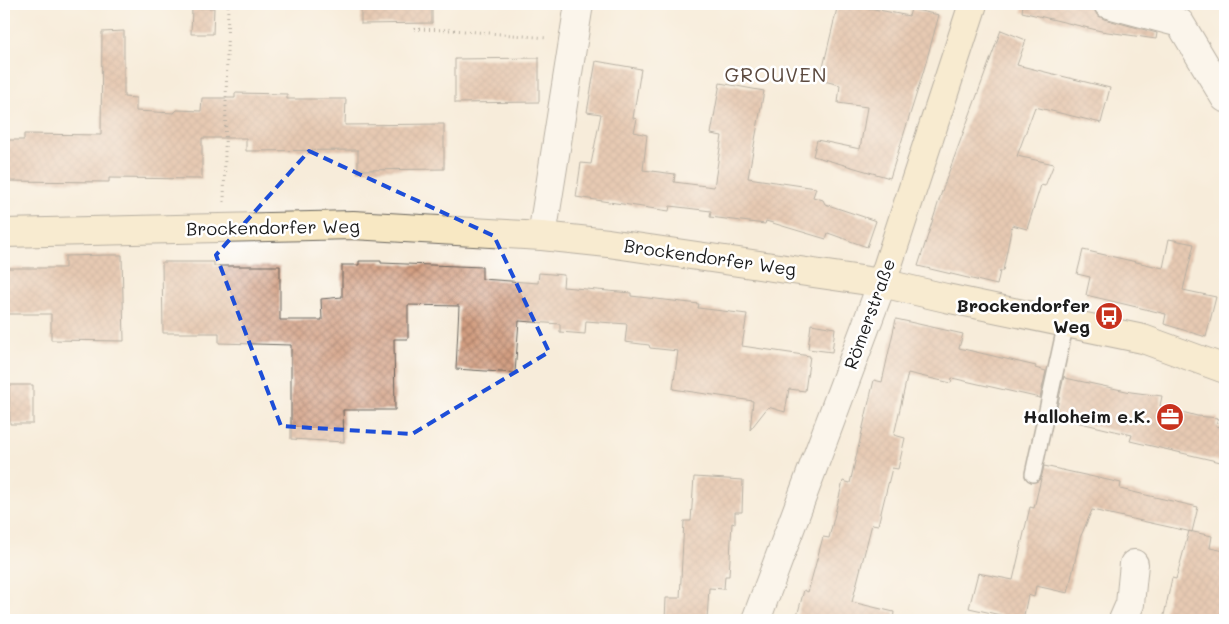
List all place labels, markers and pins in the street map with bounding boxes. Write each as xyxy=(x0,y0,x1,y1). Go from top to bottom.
place label: Brockendorfer Weg xyxy=(957,293,1090,338)
bus stop icon: Brockendorfer Weg xyxy=(1094,301,1124,331)
office icon: Halloheim e.K. xyxy=(1155,402,1185,432)
place label: Halloheim e.K. xyxy=(1023,404,1151,428)

